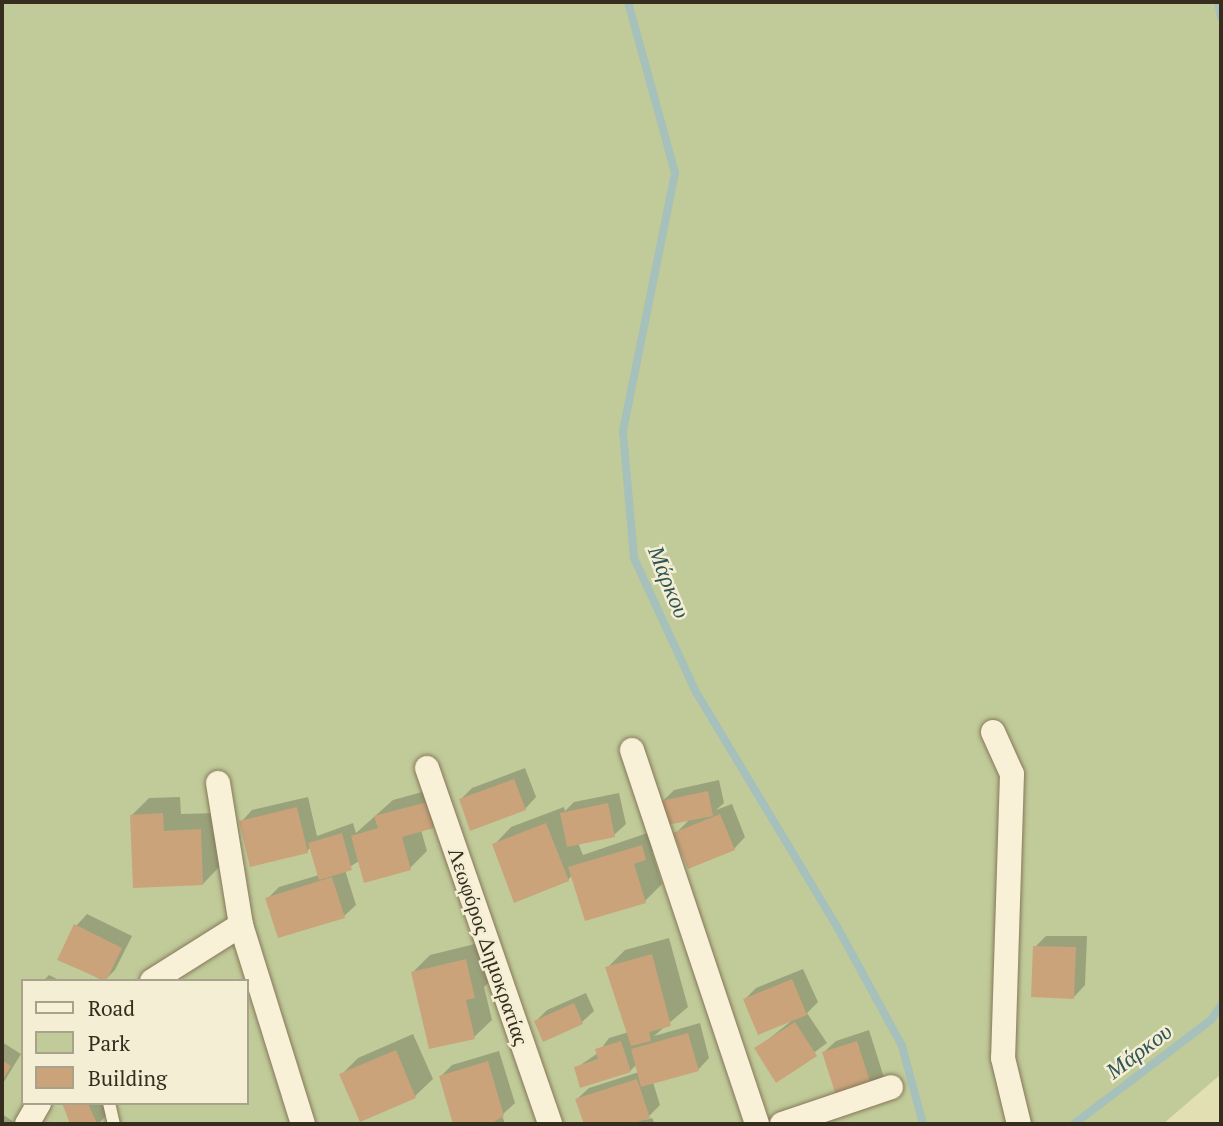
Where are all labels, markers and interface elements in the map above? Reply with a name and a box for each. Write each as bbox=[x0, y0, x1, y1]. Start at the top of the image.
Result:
water label: Μάρκου bbox=[642, 542, 696, 622]
street label: Λεωφόρος Δημοκρατίας bbox=[443, 844, 535, 1048]
legend bbox=[21, 979, 248, 1105]
text: Road bbox=[88, 994, 135, 1022]
water label: Μάρκου bbox=[1101, 1017, 1177, 1085]
text: Park bbox=[88, 1029, 130, 1057]
text: Building bbox=[88, 1064, 167, 1092]

